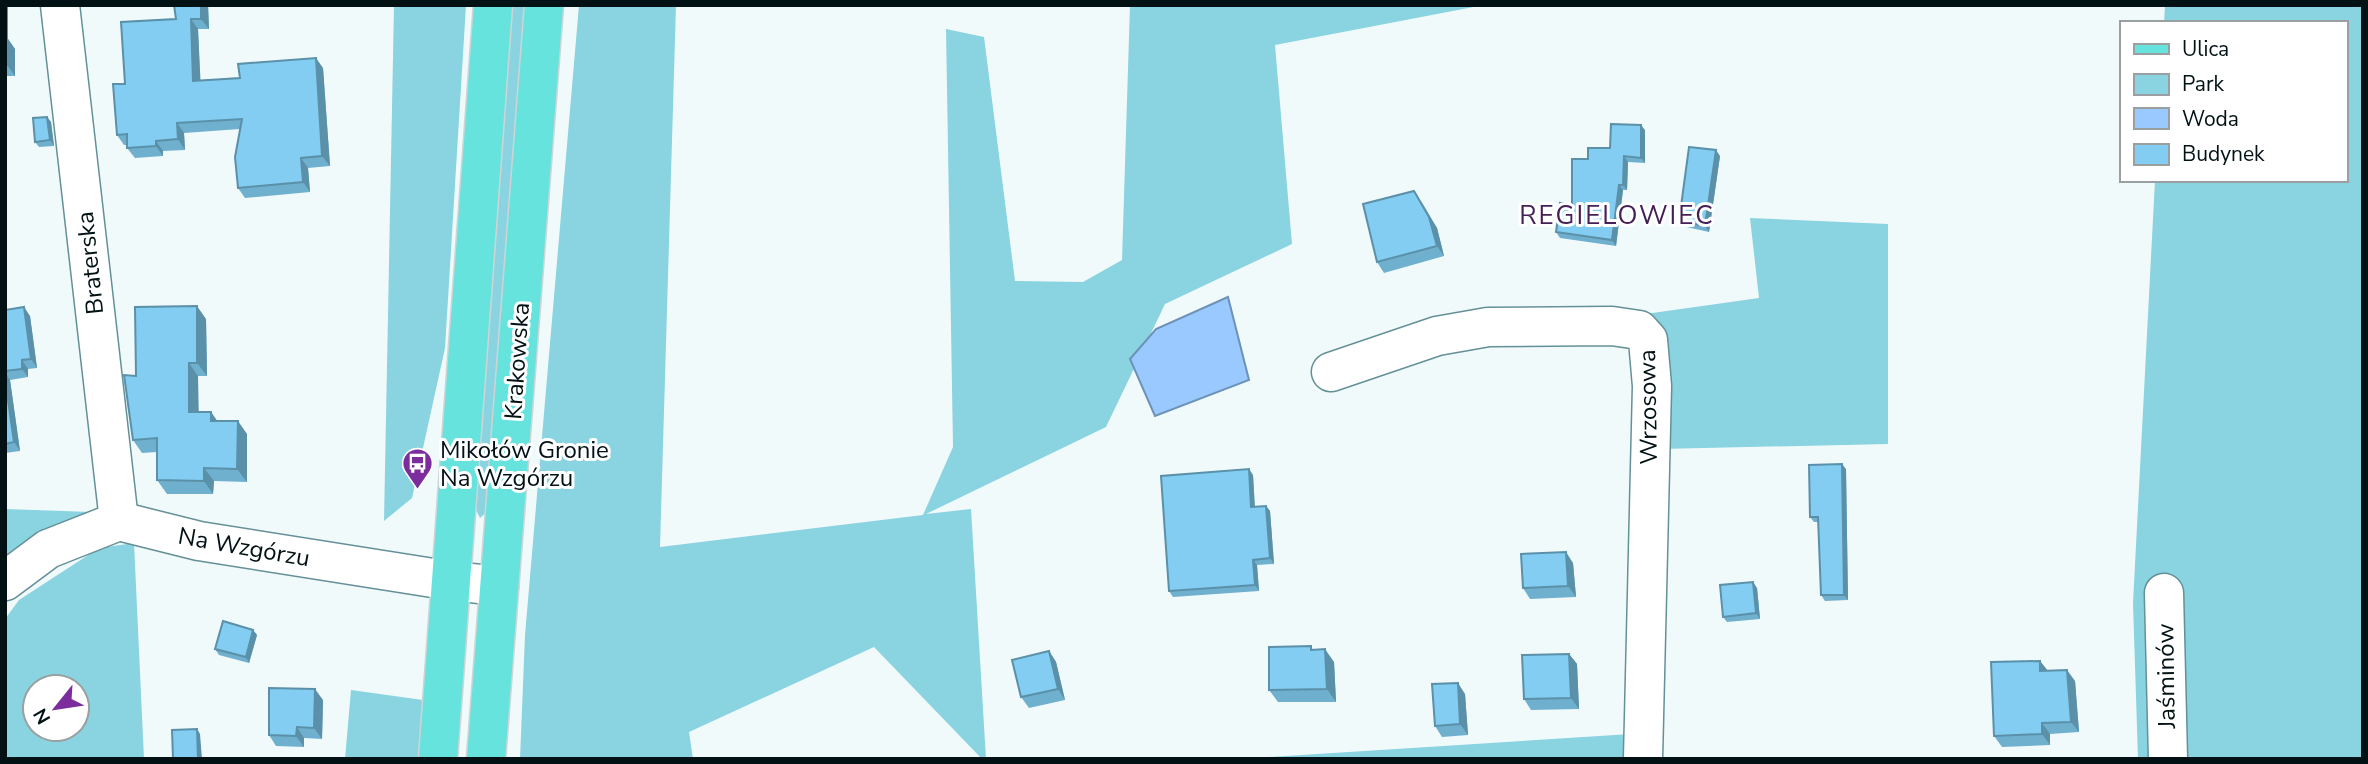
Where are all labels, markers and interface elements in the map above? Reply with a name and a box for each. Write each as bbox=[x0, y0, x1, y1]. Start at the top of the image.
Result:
legend bbox=[2120, 21, 2347, 182]
text: Ulica bbox=[2182, 35, 2229, 63]
text: Park bbox=[2182, 70, 2224, 98]
text: Woda bbox=[2182, 105, 2239, 133]
text: Budynek bbox=[2182, 140, 2265, 168]
district label: REGIELOWIEC bbox=[1519, 198, 1715, 233]
street label: Braterska bbox=[69, 210, 111, 316]
street label: Krakowska bbox=[497, 301, 537, 421]
street label: Wrzosowa bbox=[1631, 349, 1665, 465]
place label: Mikołów Gronie Na Wzgórzu bbox=[440, 434, 609, 494]
bus stop icon: Mikołów Gronie Na Wzgórzu bbox=[400, 447, 434, 491]
street label: Na Wzgórzu bbox=[176, 520, 312, 574]
street label: Jaśminów bbox=[2149, 623, 2183, 730]
north arrow bbox=[21, 673, 91, 743]
text: N bbox=[27, 703, 57, 729]

